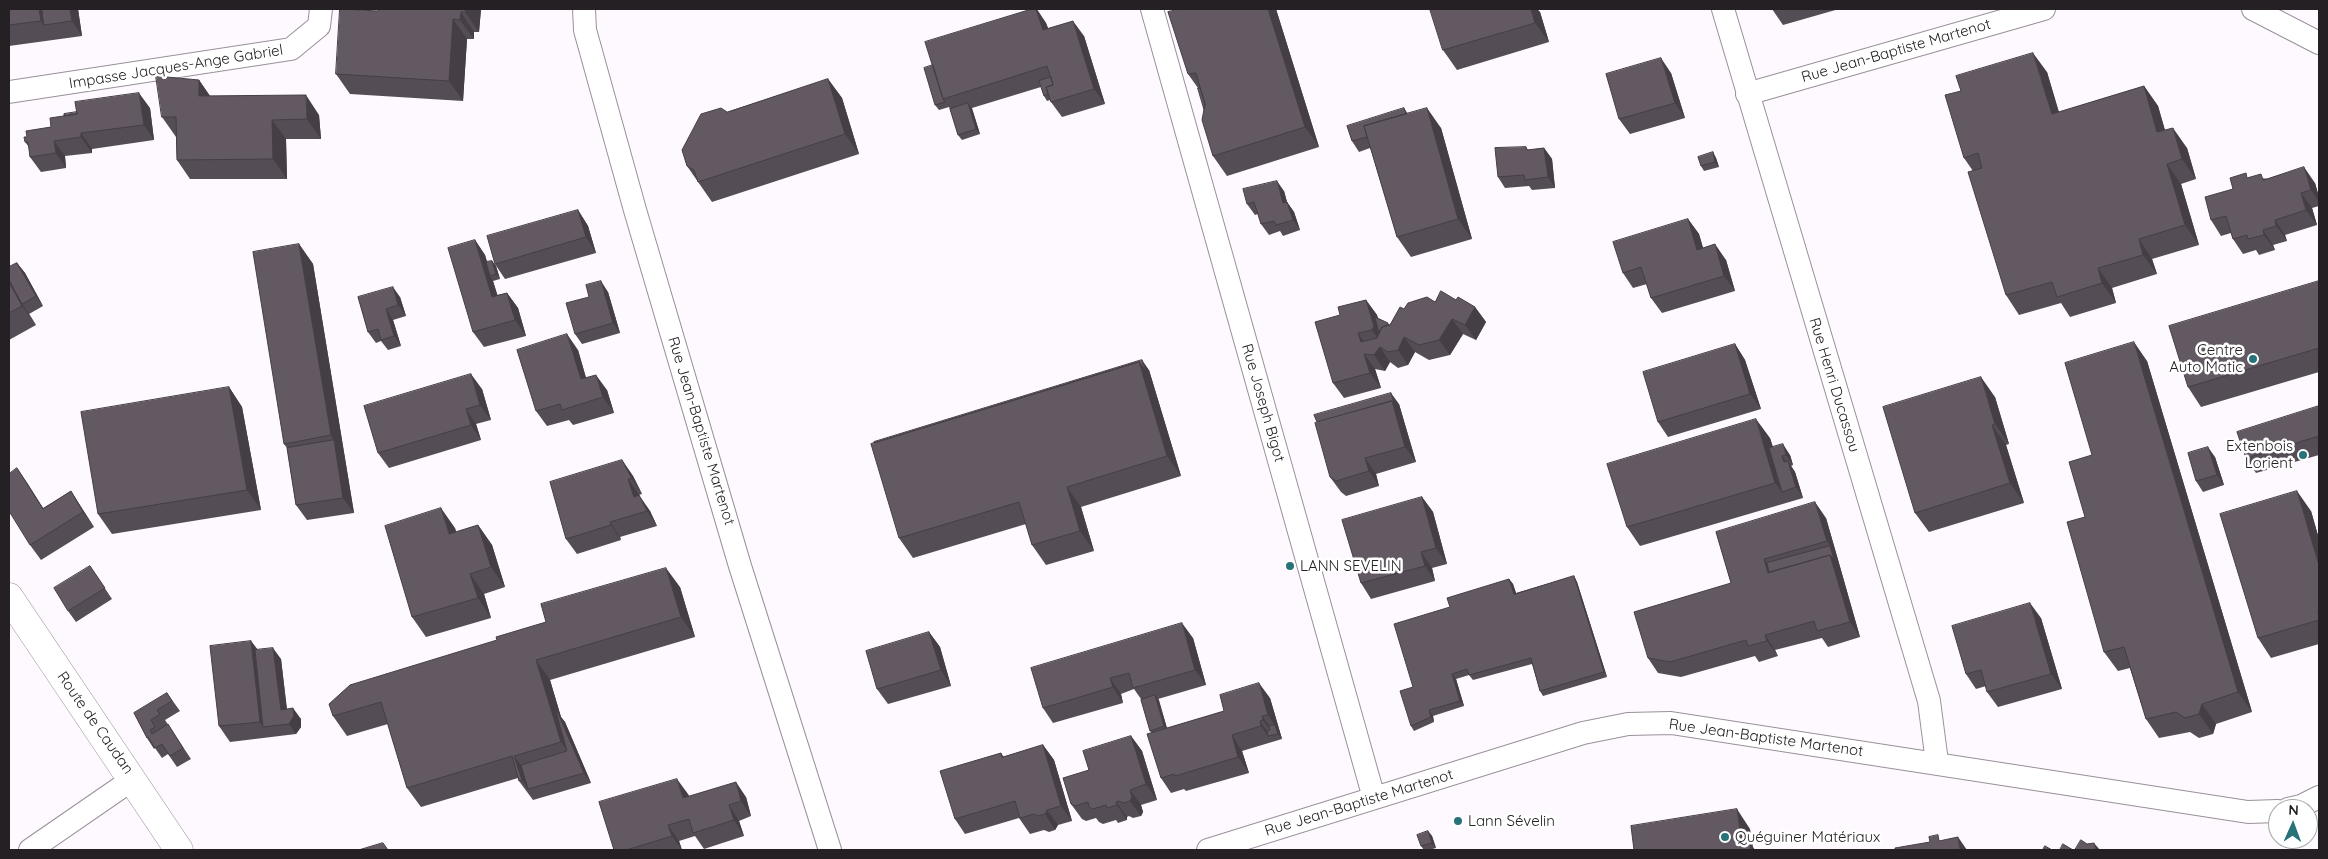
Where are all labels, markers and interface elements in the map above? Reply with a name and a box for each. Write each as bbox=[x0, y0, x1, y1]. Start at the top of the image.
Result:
street label: Rue Jean-Baptiste Martenot bbox=[1799, 15, 1993, 87]
street label: Impasse Jacques-Ange Gabriel bbox=[68, 41, 284, 93]
street label: Rue Henri Ducassou bbox=[1805, 315, 1863, 455]
street label: Rue Jean-Baptiste Martenot bbox=[664, 335, 738, 527]
place label: Centre Auto Matic bbox=[2169, 341, 2243, 376]
street label: Rue Joseph Bigot bbox=[1238, 342, 1288, 464]
marker: Centre Auto Matic bbox=[2247, 353, 2259, 365]
place label: Extenbois Lorient bbox=[2226, 437, 2293, 472]
marker: Extenbois Lorient bbox=[2297, 449, 2309, 461]
place label: LANN SEVELIN bbox=[1300, 557, 1402, 575]
marker: LANN SEVELIN bbox=[1284, 560, 1296, 572]
street label: Route de Caudan bbox=[53, 668, 137, 778]
street label: Rue Jean-Baptiste Martenot bbox=[1668, 715, 1864, 761]
street label: Rue Jean-Baptiste Martenot bbox=[1263, 766, 1455, 840]
north arrow bbox=[2268, 799, 2318, 849]
text: N bbox=[2288, 801, 2299, 819]
place label: Lann Sévelin bbox=[1468, 812, 1555, 830]
marker: Lann Sévelin bbox=[1452, 815, 1464, 827]
place label: Quéguiner Matériaux bbox=[1735, 828, 1880, 846]
marker: Quéguiner Matériaux bbox=[1719, 831, 1731, 843]

